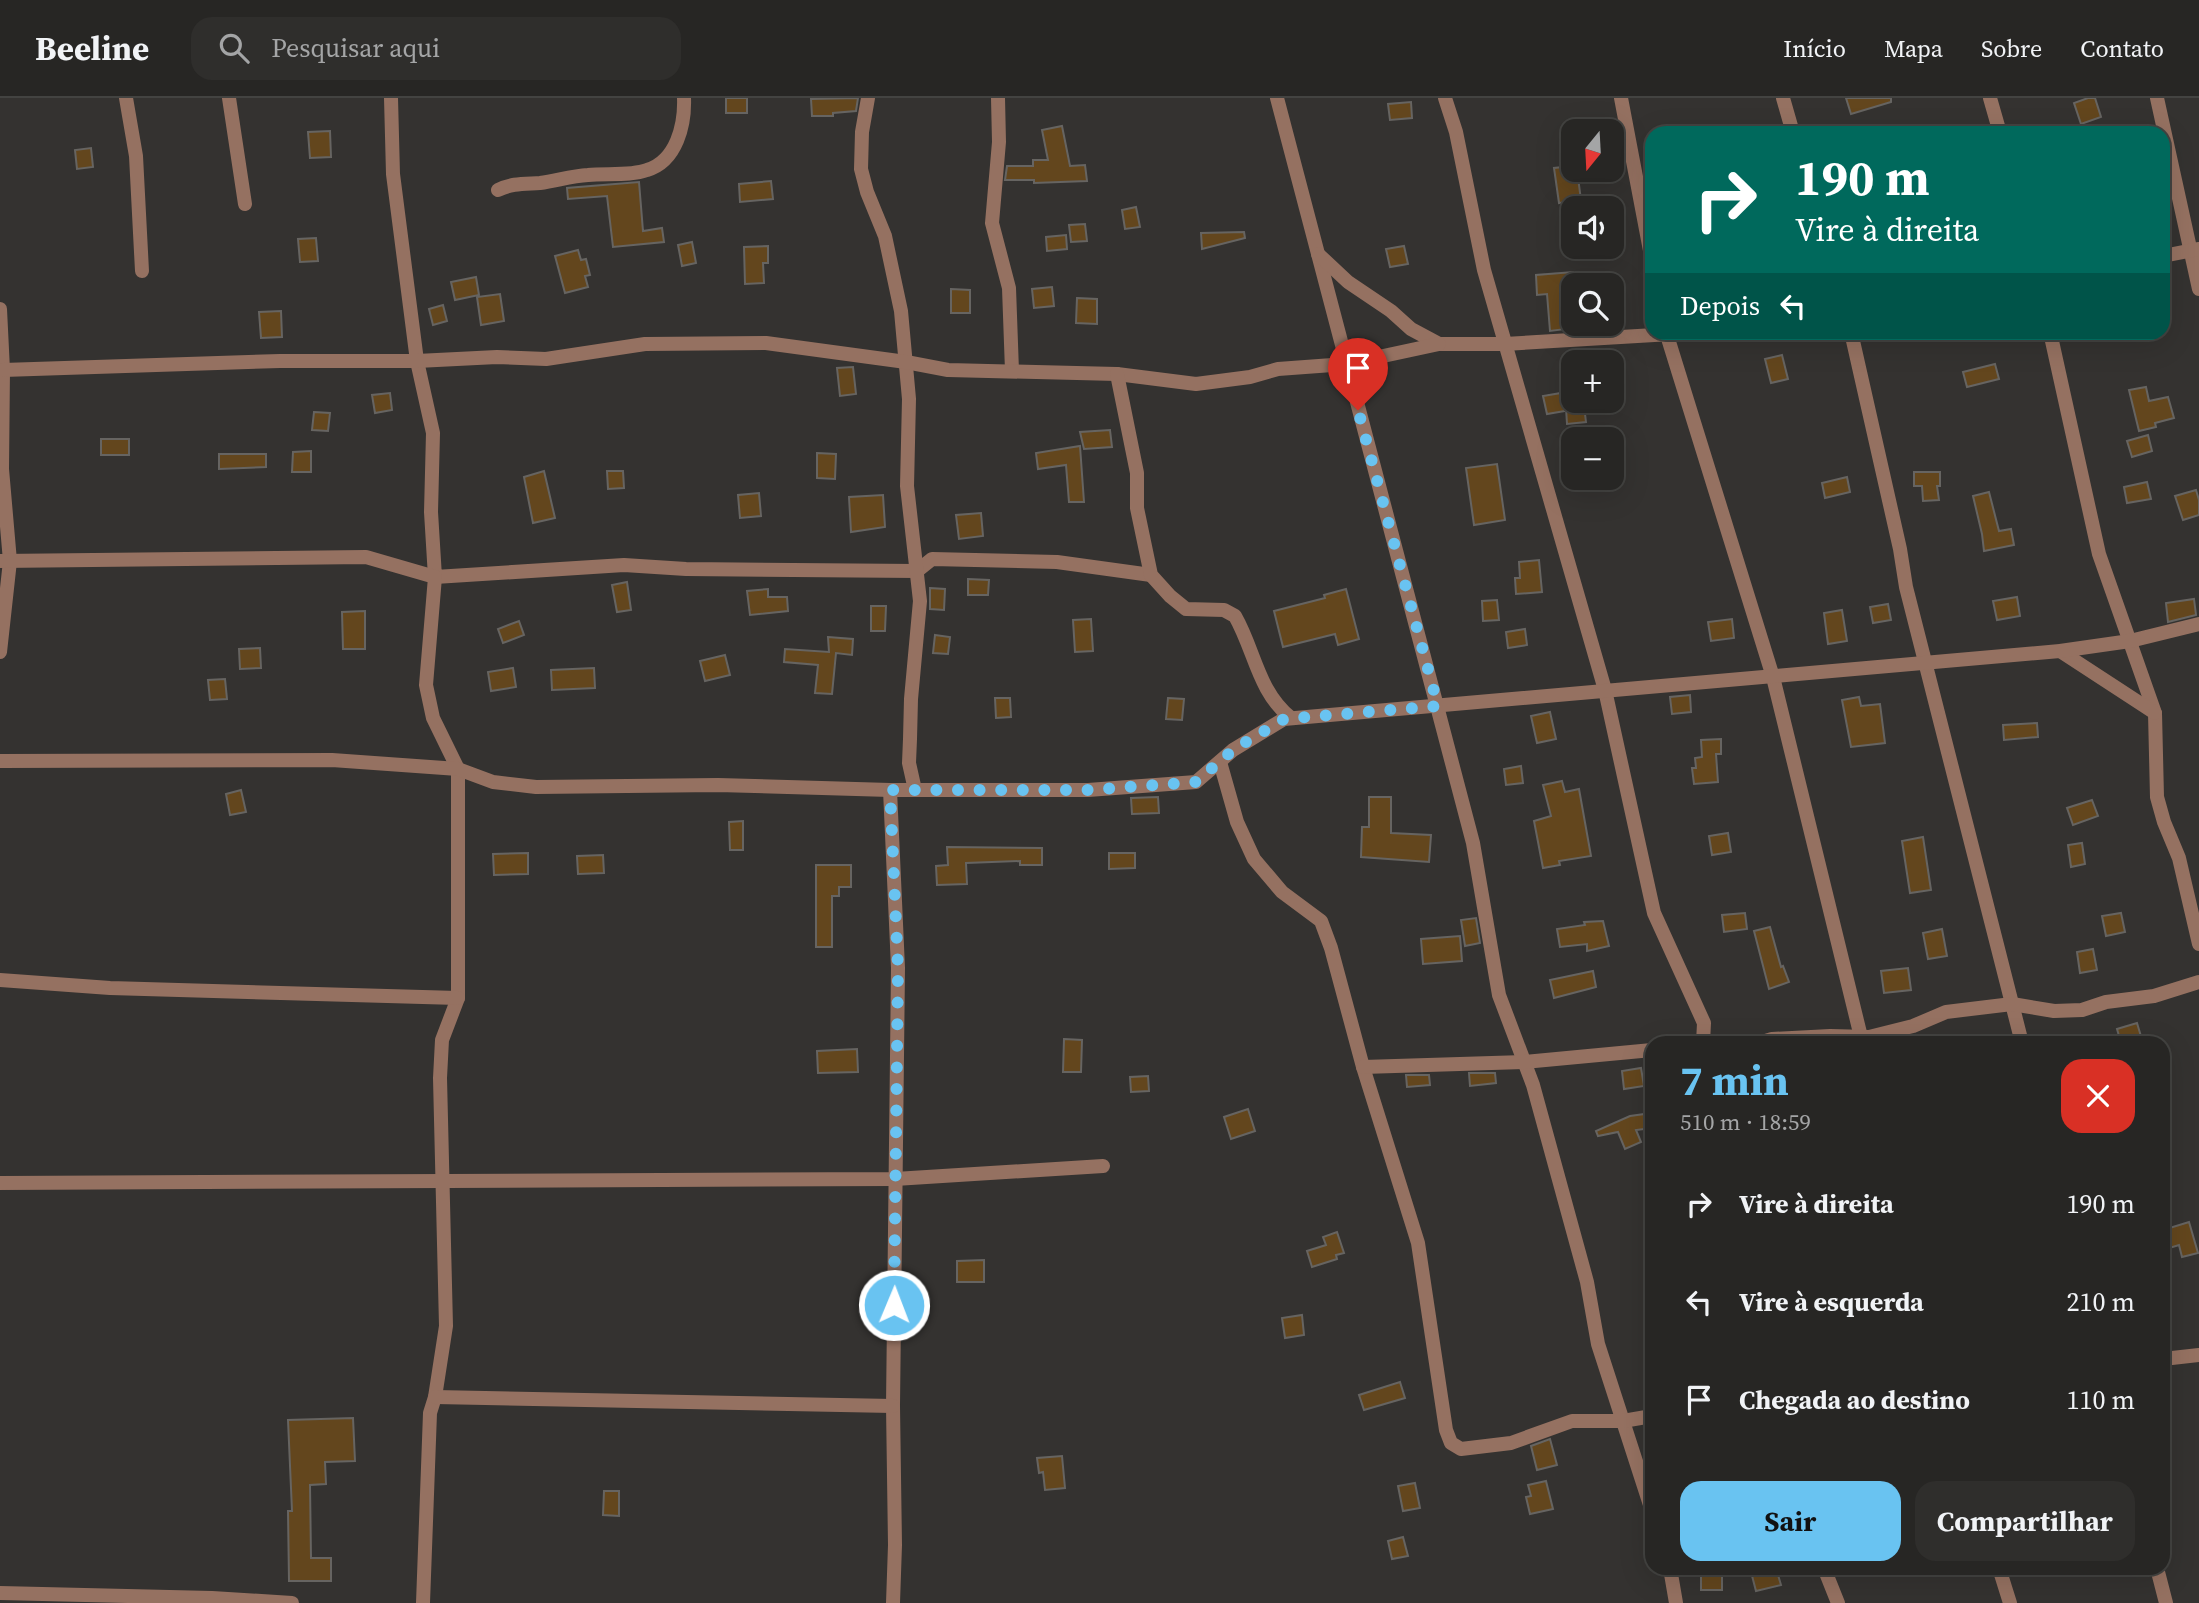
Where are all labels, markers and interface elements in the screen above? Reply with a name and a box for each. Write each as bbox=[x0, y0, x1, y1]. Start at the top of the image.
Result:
search box bbox=[191, 17, 681, 80]
text: Beeline bbox=[35, 26, 149, 71]
icon: search bbox=[215, 29, 253, 67]
text: Pesquisar aqui bbox=[271, 30, 440, 66]
text: Início bbox=[1783, 32, 1846, 65]
text: Mapa bbox=[1884, 32, 1943, 65]
text: Sobre bbox=[1981, 32, 2042, 65]
text: Contato bbox=[2080, 32, 2164, 65]
north arrow bbox=[1561, 119, 1624, 182]
map controls bbox=[1561, 119, 1624, 490]
text: 190 m bbox=[1795, 144, 1930, 211]
icon: right bbox=[1680, 154, 1771, 245]
button: sound bbox=[1561, 196, 1624, 259]
text: Vire à direita bbox=[1795, 208, 1979, 252]
button: search bbox=[1561, 273, 1624, 336]
icon: left bbox=[1774, 287, 1812, 325]
text: Depois bbox=[1680, 288, 1760, 324]
pin bbox=[1328, 338, 1388, 410]
icon: arrive bbox=[1339, 349, 1377, 387]
button: + bbox=[1561, 350, 1624, 413]
button: − bbox=[1561, 427, 1624, 490]
text: 7 min bbox=[1680, 1051, 1789, 1109]
button: close bbox=[2061, 1059, 2135, 1133]
text: 510 m · 18:59 bbox=[1680, 1106, 1811, 1138]
icon: right bbox=[1680, 1185, 1718, 1223]
text: Vire à direita bbox=[1739, 1186, 1894, 1222]
text: 190 m bbox=[2067, 1186, 2135, 1222]
position arrow bbox=[857, 1268, 931, 1342]
icon: left bbox=[1680, 1283, 1718, 1321]
text: Vire à esquerda bbox=[1739, 1284, 1924, 1320]
text: 210 m bbox=[2067, 1284, 2135, 1320]
icon: arrive bbox=[1680, 1381, 1718, 1419]
text: Chegada ao destino bbox=[1739, 1382, 1970, 1418]
text: 110 m bbox=[2067, 1382, 2135, 1418]
button: Sair bbox=[1680, 1481, 1901, 1561]
button: Compartilhar bbox=[1915, 1481, 2135, 1561]

